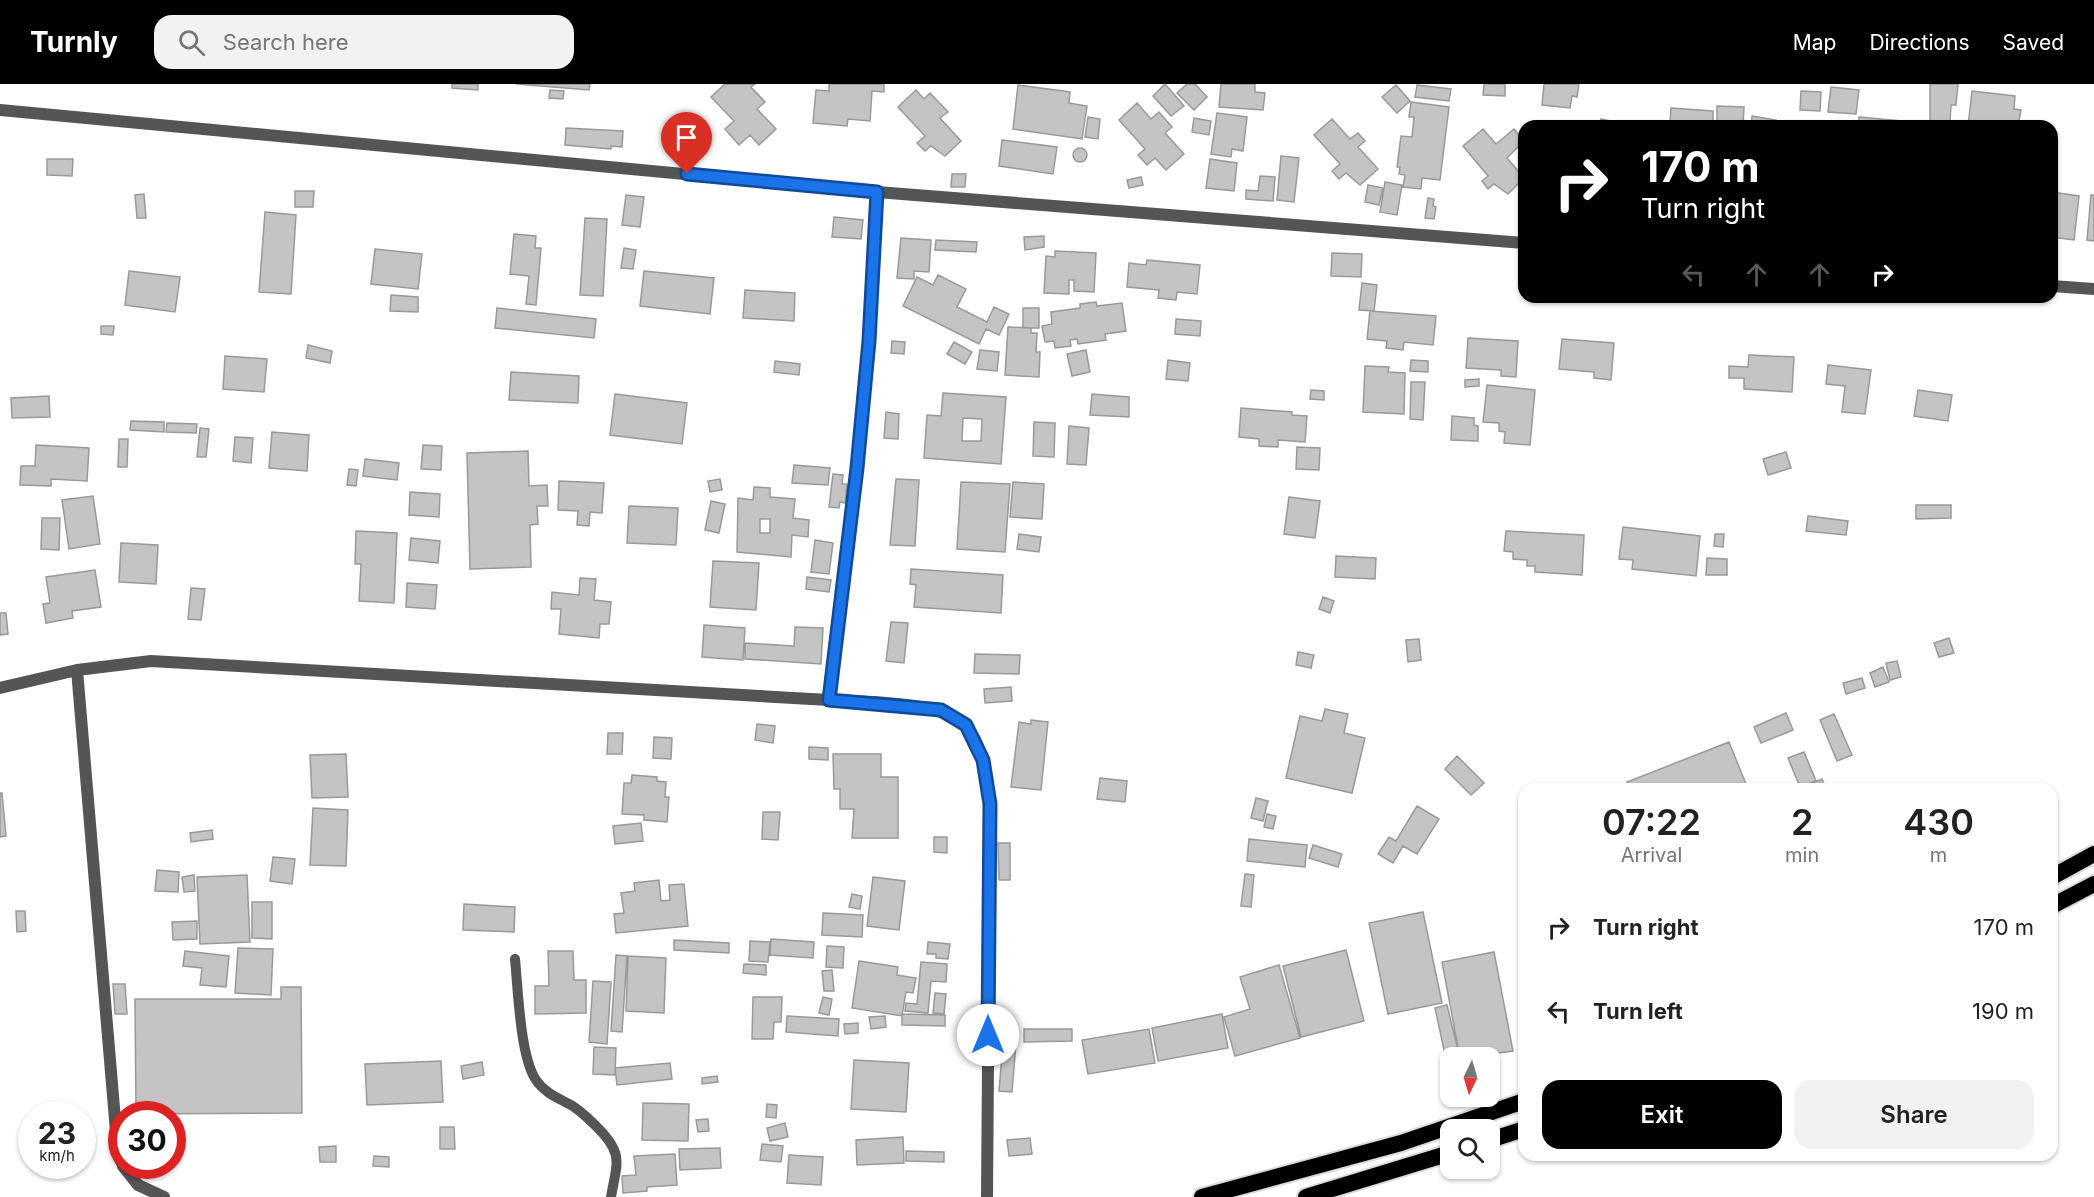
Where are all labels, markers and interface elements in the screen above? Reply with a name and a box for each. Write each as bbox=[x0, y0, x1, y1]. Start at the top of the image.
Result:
search box bbox=[154, 15, 574, 69]
text: Turnly bbox=[30, 25, 118, 59]
icon: search bbox=[175, 26, 208, 59]
text: Search here bbox=[223, 29, 349, 55]
text: Map bbox=[1793, 30, 1836, 55]
text: Directions bbox=[1869, 30, 1970, 55]
text: Saved bbox=[2003, 30, 2064, 55]
pin bbox=[661, 112, 712, 174]
icon: arrive bbox=[670, 121, 703, 154]
text: 170 m bbox=[1641, 141, 1759, 192]
icon: right bbox=[1542, 144, 1620, 222]
text: Turn right bbox=[1641, 192, 1765, 225]
icon: left bbox=[1677, 258, 1710, 291]
icon: ahead bbox=[1740, 258, 1773, 291]
icon: ahead bbox=[1803, 258, 1836, 291]
icon: right bbox=[1866, 258, 1899, 291]
text: 07:22 bbox=[1602, 800, 1701, 844]
text: 2 bbox=[1791, 800, 1813, 844]
text: 430 bbox=[1903, 800, 1974, 844]
text: Arrival bbox=[1621, 843, 1682, 867]
text: min bbox=[1785, 843, 1819, 867]
text: m bbox=[1930, 843, 1947, 867]
icon: right bbox=[1542, 911, 1575, 944]
text: Turn right bbox=[1593, 914, 1699, 940]
text: 170 m bbox=[1974, 914, 2034, 940]
icon: left bbox=[1542, 995, 1575, 1028]
text: Turn left bbox=[1593, 998, 1683, 1024]
text: 190 m bbox=[1972, 998, 2034, 1024]
position arrow bbox=[956, 1003, 1020, 1067]
north arrow bbox=[1440, 1047, 1500, 1107]
map controls bbox=[1440, 1047, 1500, 1179]
button: Exit bbox=[1542, 1080, 1782, 1149]
button: Share bbox=[1794, 1080, 2034, 1149]
speed limit sign: 30 bbox=[108, 1101, 186, 1179]
text: 23 bbox=[38, 1115, 76, 1151]
button: search bbox=[1440, 1119, 1500, 1179]
text: km/h bbox=[39, 1146, 75, 1165]

